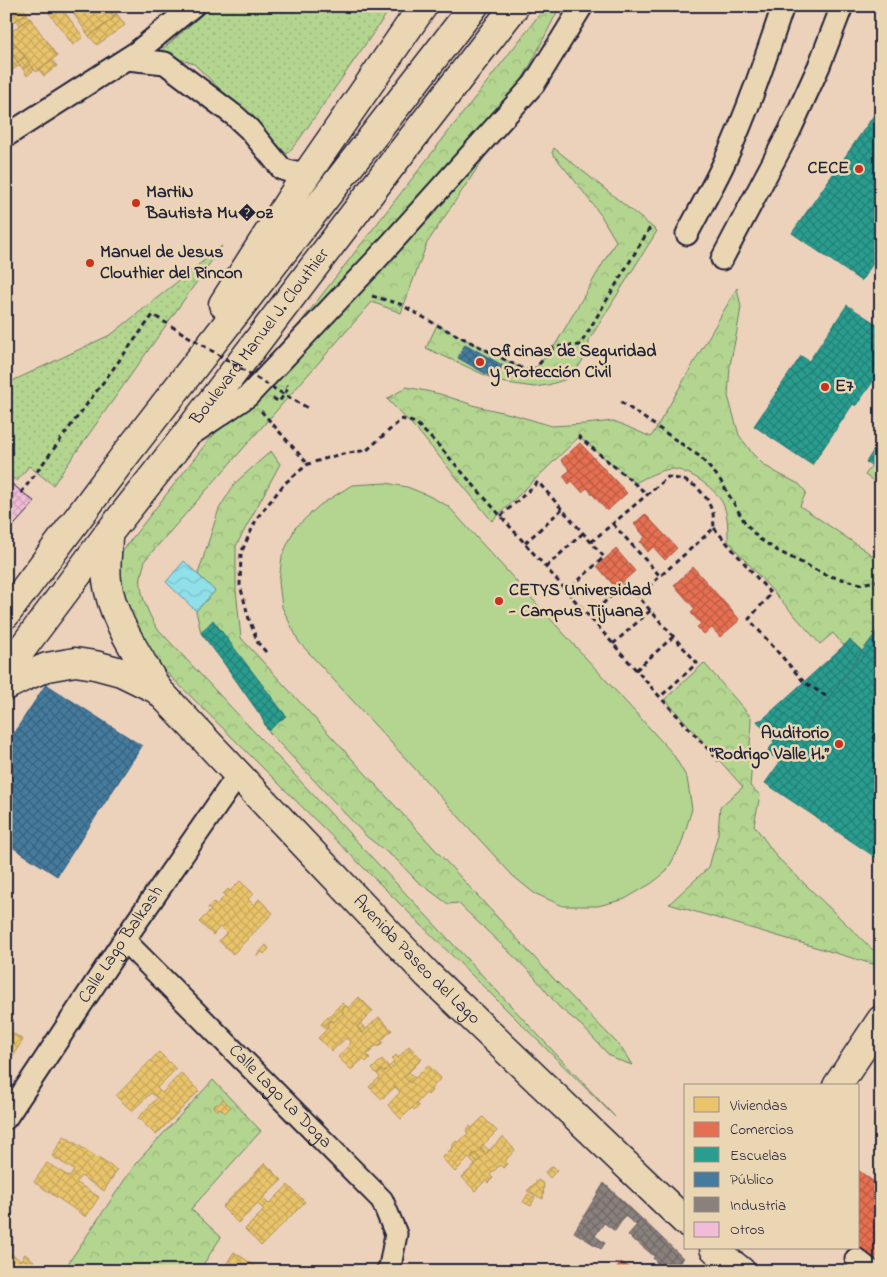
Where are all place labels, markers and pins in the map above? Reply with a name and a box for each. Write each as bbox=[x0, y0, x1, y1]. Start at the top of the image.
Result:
place label: CECE bbox=[807, 156, 849, 182]
marker: CECE bbox=[853, 163, 865, 175]
place label: MartiN Bautista Mu�oz bbox=[145, 180, 273, 227]
marker: MartiN Bautista Mu�oz bbox=[130, 197, 142, 209]
place label: Manuel de Jesus Clouthier del Rincon bbox=[100, 240, 243, 287]
marker: Manuel de Jesus Clouthier del Rincon bbox=[84, 257, 96, 269]
place label: Oficinas de Seguridad y Protección Civil bbox=[490, 339, 657, 387]
marker: Oficinas de Seguridad y Protección Civil bbox=[474, 356, 486, 368]
place label: E7 bbox=[835, 374, 854, 400]
marker: E7 bbox=[819, 381, 831, 393]
place label: CETYS Universidad - Campus Tijuana bbox=[508, 578, 652, 625]
marker: CETYS Universidad - Campus Tijuana bbox=[493, 595, 505, 607]
place label: Auditorio “Rodrigo Valle H.” bbox=[708, 721, 830, 769]
marker: Auditorio “Rodrigo Valle H.” bbox=[833, 738, 845, 750]

